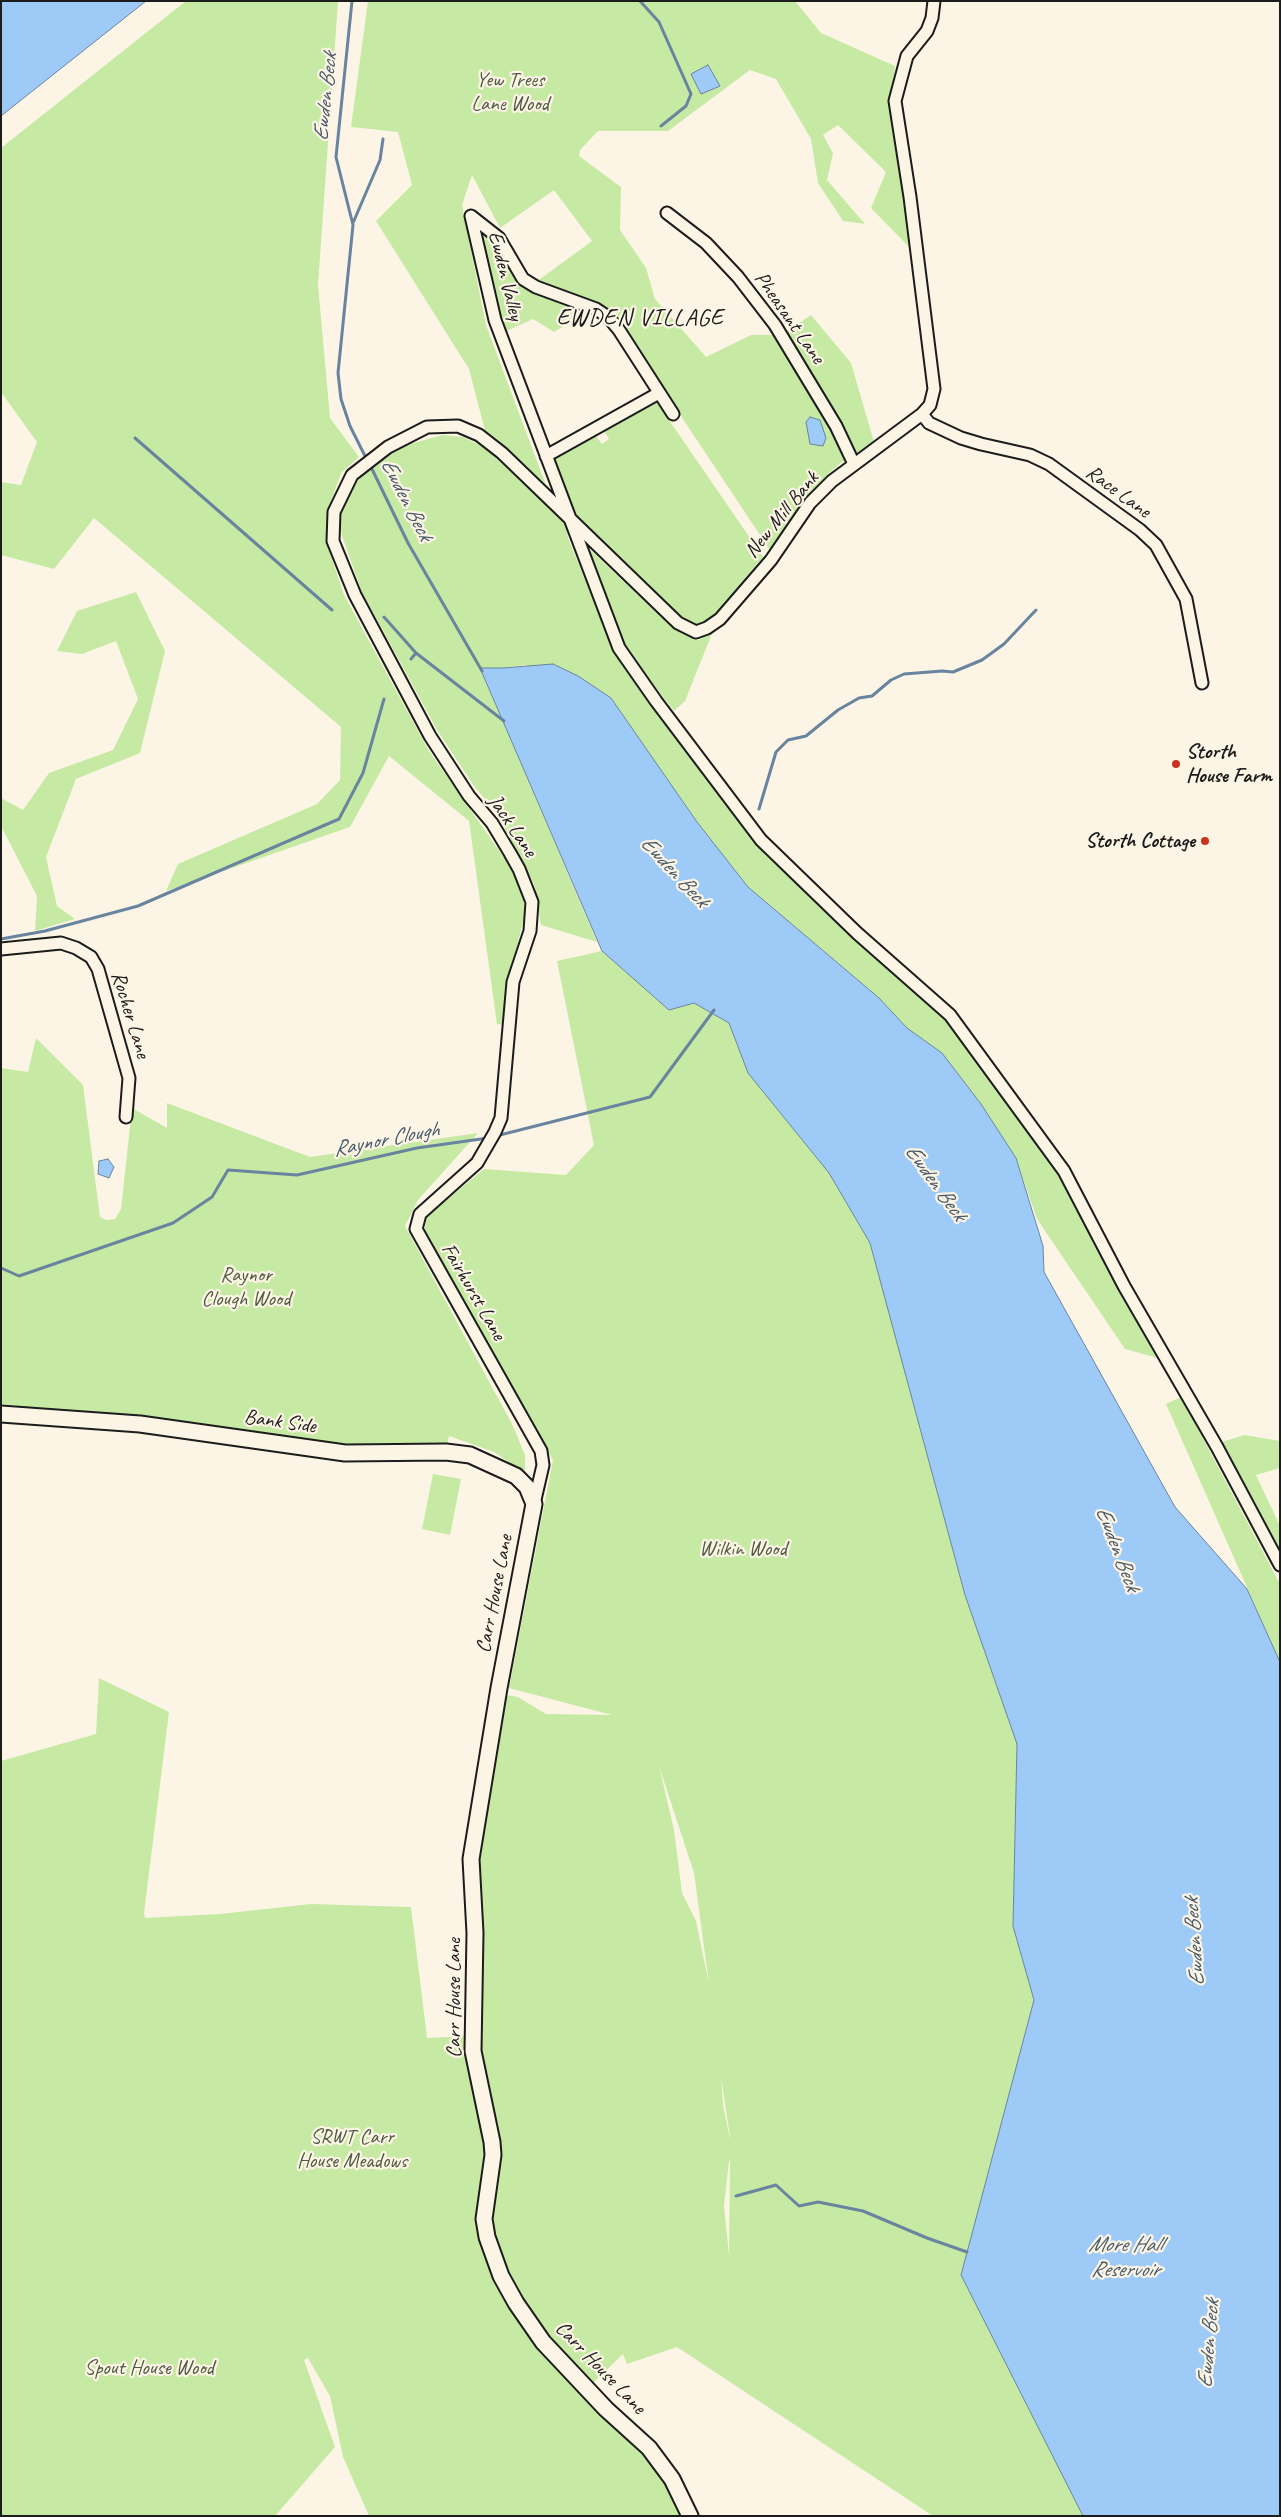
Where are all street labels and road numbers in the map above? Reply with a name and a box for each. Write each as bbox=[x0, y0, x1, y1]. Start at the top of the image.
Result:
street label: Ewden Valley bbox=[482, 229, 528, 323]
street label: Pheasant Lane bbox=[748, 267, 830, 369]
street label: Race Lane bbox=[1081, 460, 1155, 524]
street label: New Mill Bank bbox=[739, 467, 825, 563]
street label: Jack Lane bbox=[482, 790, 542, 862]
street label: Rocher Lane bbox=[105, 969, 155, 1061]
street label: Fairhurst Lane bbox=[435, 1239, 511, 1345]
street label: Bank Side bbox=[243, 1405, 317, 1439]
street label: Carr House Lane bbox=[471, 1533, 519, 1655]
street label: Carr House Lane bbox=[441, 1938, 467, 2058]
street label: Carr House Lane bbox=[549, 2316, 651, 2420]

